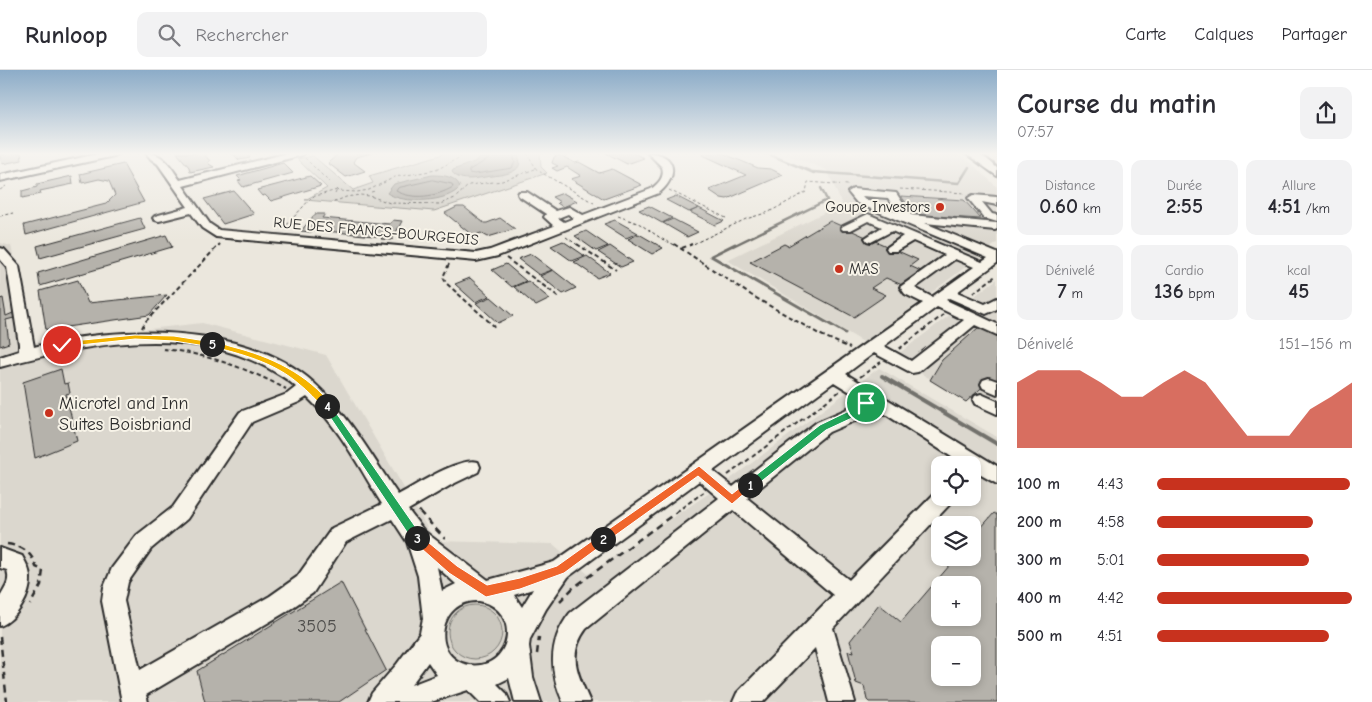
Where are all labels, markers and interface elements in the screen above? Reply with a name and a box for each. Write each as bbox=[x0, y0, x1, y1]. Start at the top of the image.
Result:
search box bbox=[137, 12, 487, 57]
text: Runloop bbox=[25, 21, 107, 49]
icon: search bbox=[155, 21, 183, 49]
text: Rechercher bbox=[195, 24, 288, 46]
text: Carte bbox=[1125, 24, 1166, 45]
text: Calques bbox=[1194, 24, 1254, 45]
text: Partager bbox=[1282, 24, 1347, 45]
button: share bbox=[1300, 87, 1352, 139]
text: Course du matin bbox=[1017, 88, 1217, 120]
text: 07:57 bbox=[1017, 123, 1053, 141]
text: Distance bbox=[1045, 177, 1095, 194]
text: Durée bbox=[1167, 177, 1202, 194]
text: Allure bbox=[1282, 177, 1316, 194]
text: 0.60 bbox=[1039, 194, 1078, 218]
text: 2:55 bbox=[1166, 194, 1203, 218]
text: 4:51 bbox=[1267, 194, 1301, 218]
place label: Goupe Investors bbox=[825, 198, 930, 216]
text: km bbox=[1078, 200, 1101, 217]
text: /km bbox=[1301, 200, 1330, 217]
marker: Goupe Investors bbox=[934, 201, 946, 213]
street label: RUE DES FRANCS-BOURGEOIS bbox=[273, 213, 479, 249]
place label: MAS bbox=[849, 260, 879, 278]
text: Dénivelé bbox=[1045, 262, 1095, 279]
text: Cardio bbox=[1165, 262, 1204, 279]
text: kcal bbox=[1287, 262, 1311, 279]
marker: MAS bbox=[833, 263, 845, 275]
text: 7 bbox=[1057, 279, 1067, 303]
text: 136 bbox=[1154, 279, 1184, 303]
text: 45 bbox=[1288, 279, 1309, 303]
text: m bbox=[1067, 285, 1083, 302]
text: bpm bbox=[1184, 285, 1215, 302]
pin bbox=[41, 324, 83, 366]
icon: check bbox=[48, 331, 76, 359]
pin: 5 bbox=[200, 332, 224, 356]
text: Dénivelé bbox=[1017, 335, 1073, 353]
text: 151–156 m bbox=[1279, 335, 1352, 353]
text: 5 bbox=[209, 336, 216, 353]
pin bbox=[845, 382, 887, 424]
icon: arrive bbox=[852, 389, 880, 417]
place label: Microtel and Inn Suites Boisbriand bbox=[59, 393, 191, 435]
pin: 4 bbox=[314, 394, 340, 418]
text: 4 bbox=[324, 398, 331, 415]
marker: Microtel and Inn Suites Boisbriand bbox=[43, 407, 55, 419]
map controls bbox=[931, 456, 981, 686]
button: locate bbox=[931, 456, 981, 506]
pin: 1 bbox=[738, 472, 762, 498]
text: 100 m bbox=[1017, 475, 1060, 493]
text: 4:43 bbox=[1097, 475, 1123, 493]
text: 1 bbox=[748, 477, 753, 494]
text: 200 m bbox=[1017, 513, 1062, 531]
text: 4:58 bbox=[1097, 513, 1125, 531]
button: layers bbox=[931, 516, 981, 566]
pin: 3 bbox=[404, 526, 430, 550]
pin: 2 bbox=[590, 526, 616, 552]
text: 3 bbox=[414, 530, 421, 547]
text: 2 bbox=[600, 531, 607, 548]
text: 300 m bbox=[1017, 551, 1062, 569]
text: 5:01 bbox=[1097, 551, 1125, 569]
button: + bbox=[931, 576, 981, 626]
text: 400 m bbox=[1017, 589, 1061, 607]
text: 4:42 bbox=[1097, 589, 1124, 607]
house number: 3505 bbox=[297, 616, 337, 637]
text: 500 m bbox=[1017, 627, 1062, 645]
text: 4:51 bbox=[1097, 627, 1123, 645]
button: − bbox=[931, 636, 981, 686]

